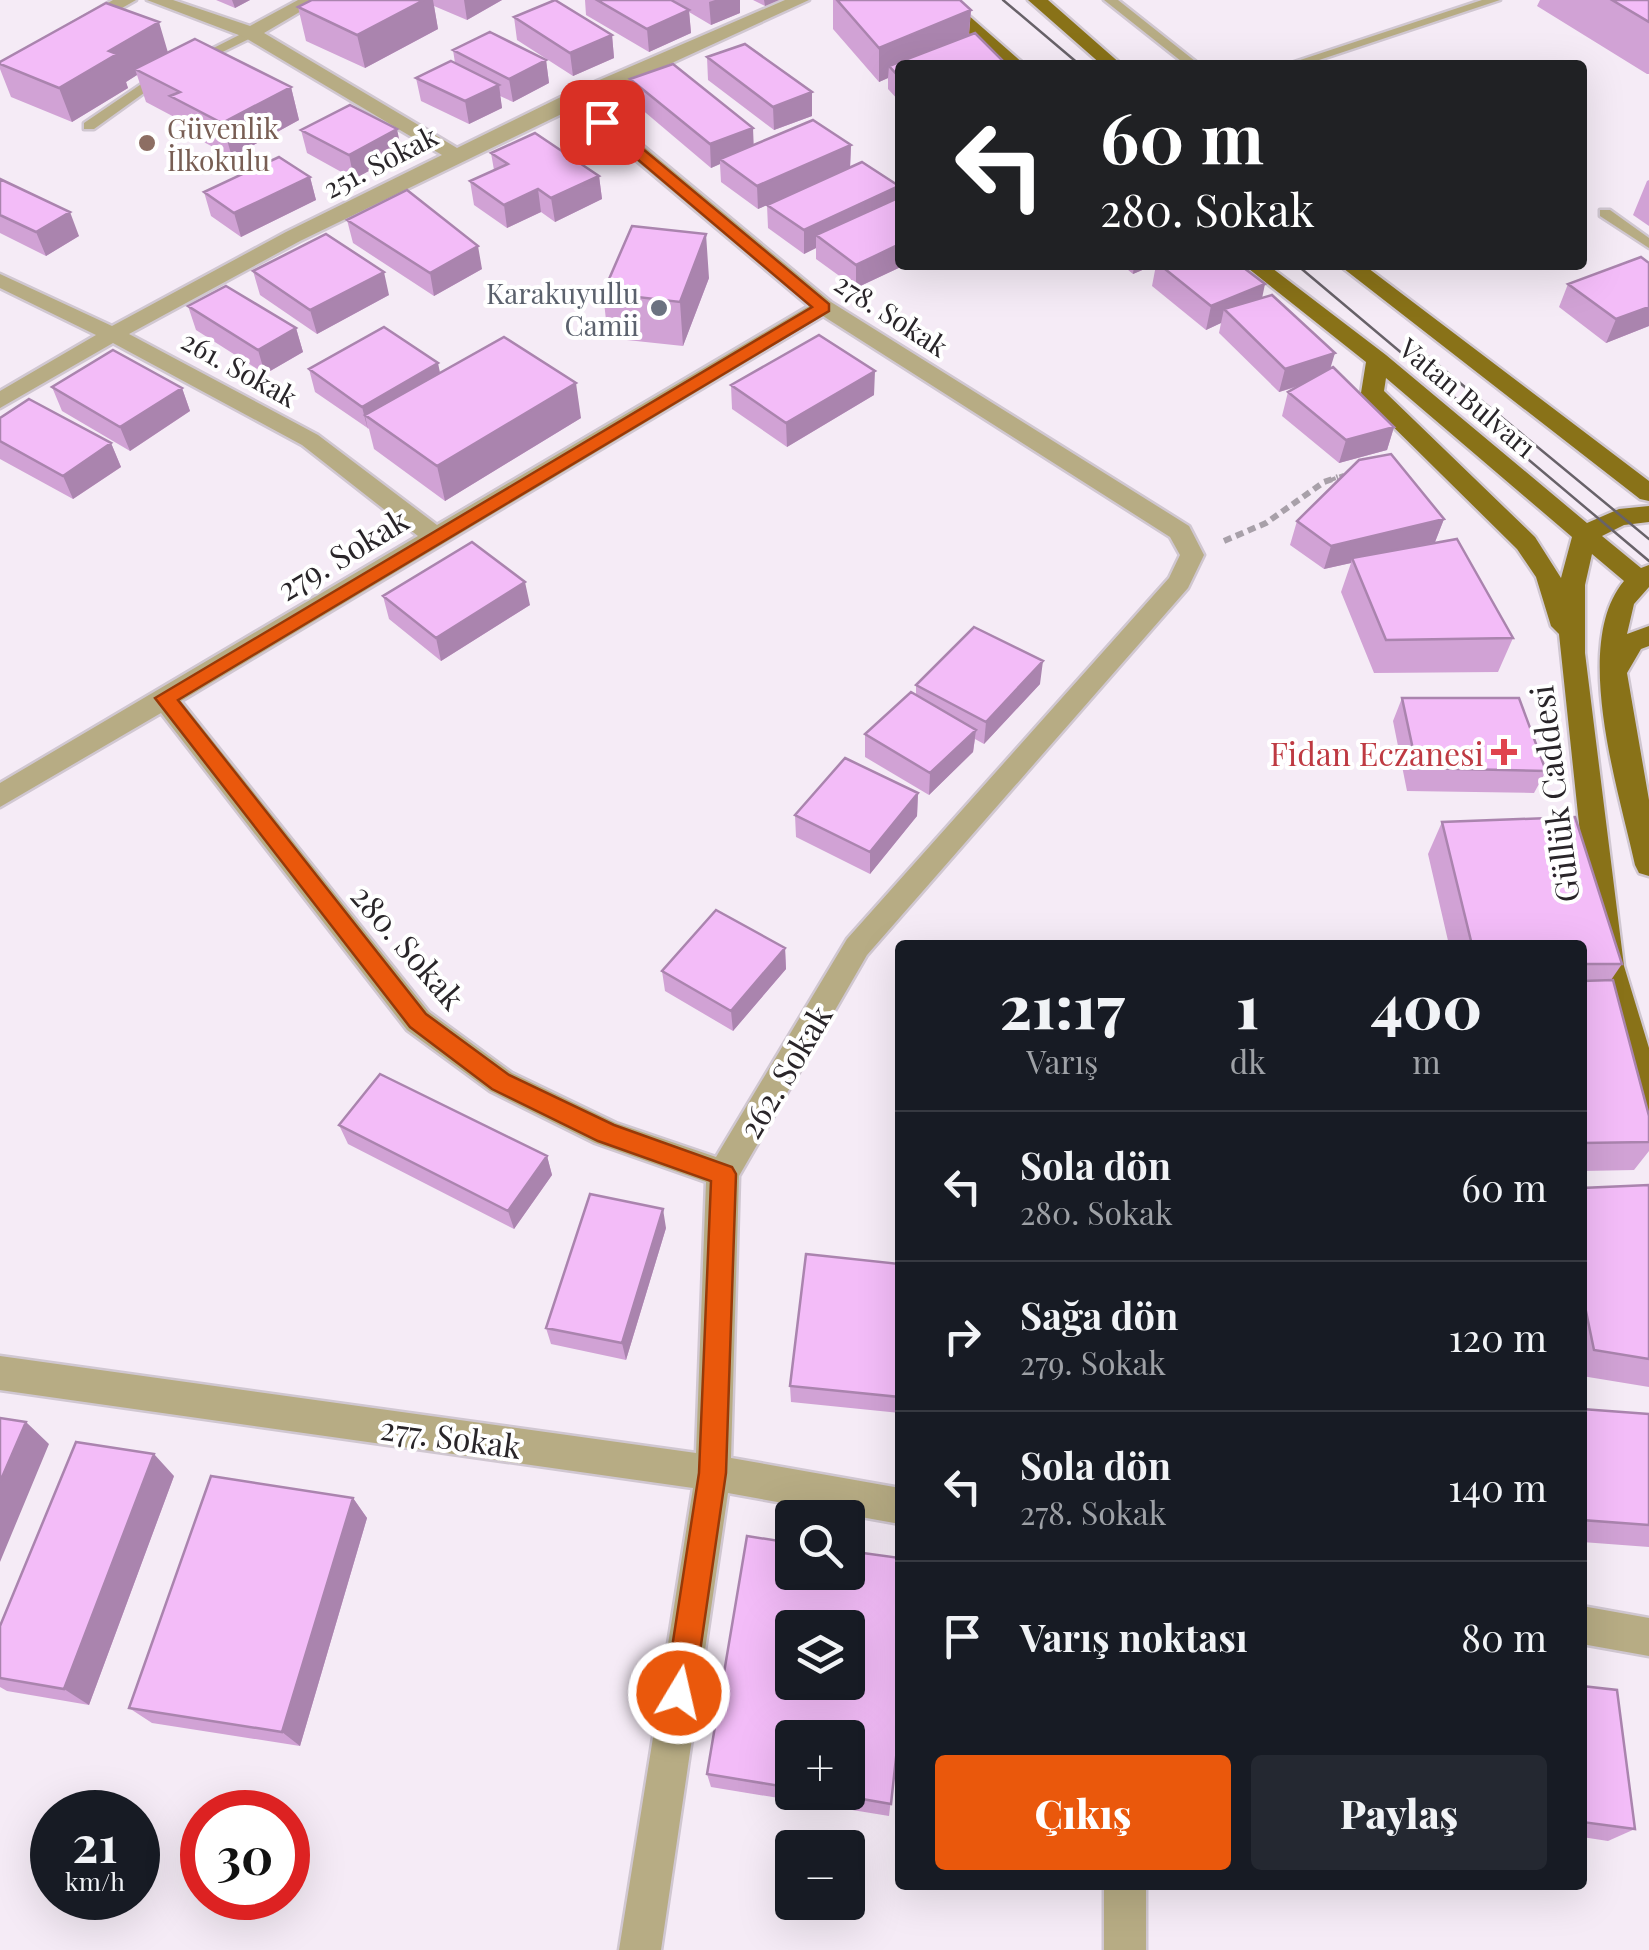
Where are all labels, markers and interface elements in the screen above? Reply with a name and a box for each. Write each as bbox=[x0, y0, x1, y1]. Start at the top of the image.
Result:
pin bbox=[560, 80, 645, 165]
text: 60 m bbox=[1100, 88, 1264, 182]
icon: arrive bbox=[575, 95, 630, 150]
icon: left bbox=[935, 100, 1065, 230]
place label: Güvenlik İlkokulu bbox=[167, 109, 279, 178]
street label: 251. Sokak bbox=[316, 116, 444, 206]
marker: Güvenlik İlkokulu bbox=[136, 132, 158, 154]
text: 280. Sokak bbox=[1100, 178, 1314, 238]
street label: 278. Sokak bbox=[828, 264, 956, 365]
place label: Karakuyullu Camii bbox=[486, 274, 639, 343]
marker: Karakuyullu Camii bbox=[648, 297, 670, 319]
street label: 261. Sokak bbox=[176, 321, 305, 415]
street label: Vatan Bulvarı bbox=[1391, 328, 1544, 465]
street label: 279. Sokak bbox=[268, 497, 416, 609]
street label: Güllük Caddesi bbox=[1518, 683, 1588, 905]
place label: Fidan Eczanesi bbox=[1270, 731, 1484, 774]
marker: Fidan Eczanesi bbox=[1493, 741, 1515, 763]
street label: 280. Sokak bbox=[343, 874, 476, 1018]
text: 21:17 bbox=[1000, 964, 1125, 1044]
text: 1 bbox=[1236, 964, 1259, 1044]
text: 400 bbox=[1371, 964, 1482, 1044]
street label: 262. Sokak bbox=[727, 996, 841, 1146]
text: Varış bbox=[1026, 1039, 1098, 1082]
text: dk bbox=[1230, 1039, 1266, 1082]
text: m bbox=[1412, 1039, 1441, 1082]
text: Sola dön bbox=[1020, 1139, 1171, 1190]
icon: left bbox=[935, 1159, 990, 1214]
text: 60 m bbox=[1461, 1161, 1547, 1212]
text: 280. Sokak bbox=[1020, 1190, 1173, 1233]
text: Sağa dön bbox=[1020, 1289, 1178, 1340]
icon: right bbox=[935, 1309, 990, 1364]
text: 120 m bbox=[1449, 1311, 1547, 1362]
text: 279. Sokak bbox=[1020, 1340, 1166, 1383]
street label: 277. Sokak bbox=[378, 1405, 524, 1467]
text: Sola dön bbox=[1020, 1439, 1171, 1490]
icon: left bbox=[935, 1459, 990, 1514]
text: 140 m bbox=[1448, 1461, 1547, 1512]
text: 278. Sokak bbox=[1020, 1490, 1166, 1533]
map controls bbox=[775, 1500, 865, 1920]
button: search bbox=[775, 1500, 865, 1590]
icon: arrive bbox=[935, 1609, 990, 1664]
button: layers bbox=[775, 1610, 865, 1700]
text: Varış noktası bbox=[1020, 1611, 1248, 1662]
text: 80 m bbox=[1461, 1611, 1547, 1662]
position arrow bbox=[627, 1641, 731, 1745]
button: + bbox=[775, 1720, 865, 1810]
button: Çıkış bbox=[935, 1755, 1231, 1870]
button: Paylaş bbox=[1251, 1755, 1547, 1870]
speed limit sign: 30 bbox=[180, 1790, 310, 1920]
text: 21 bbox=[72, 1809, 118, 1876]
button: − bbox=[775, 1830, 865, 1920]
text: km/h bbox=[65, 1864, 125, 1897]

